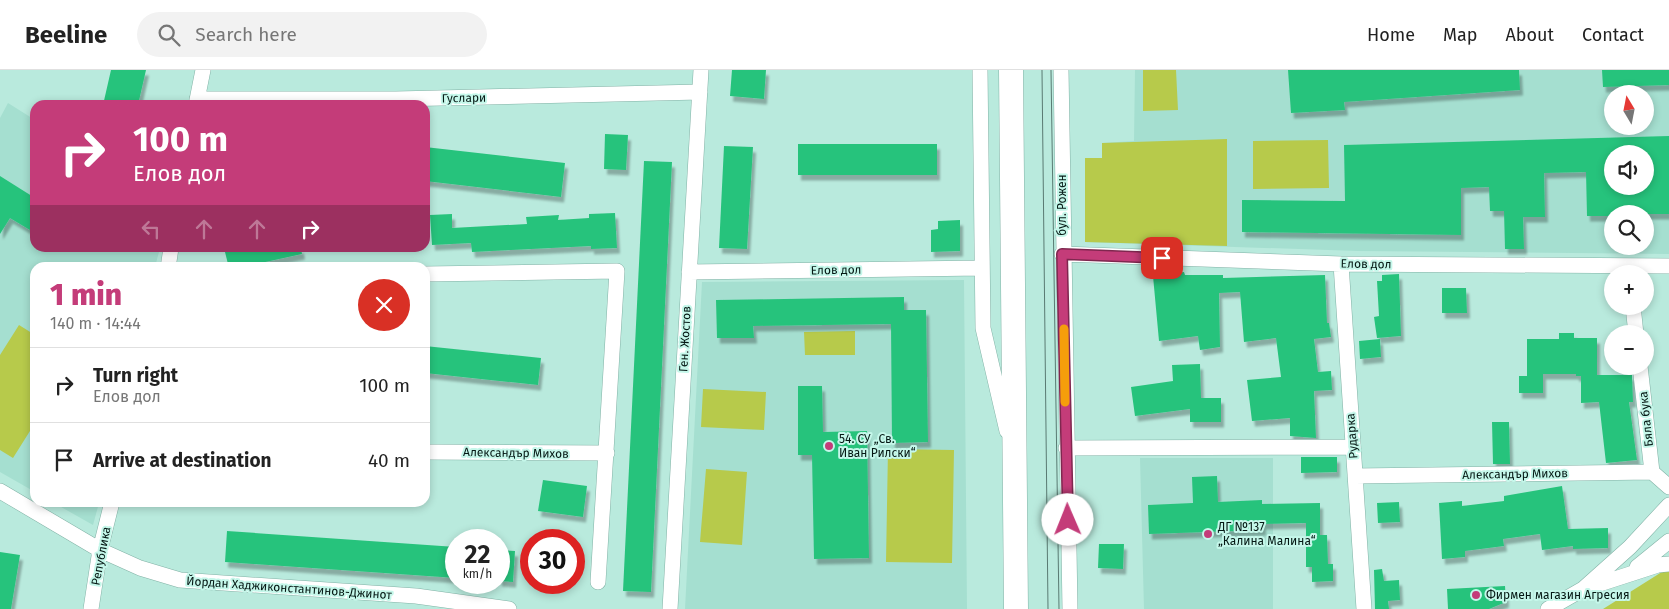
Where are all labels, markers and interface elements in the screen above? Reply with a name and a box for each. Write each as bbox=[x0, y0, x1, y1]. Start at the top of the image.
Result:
search box bbox=[137, 12, 487, 57]
text: Beeline bbox=[25, 21, 107, 49]
icon: search bbox=[155, 21, 183, 49]
text: Search here bbox=[195, 23, 297, 46]
text: Home bbox=[1367, 24, 1415, 46]
text: Map bbox=[1443, 24, 1477, 46]
text: About bbox=[1505, 24, 1554, 46]
text: Contact bbox=[1582, 24, 1644, 46]
north arrow bbox=[1604, 85, 1654, 135]
map controls bbox=[1604, 85, 1654, 375]
street label: Гуслари bbox=[442, 91, 486, 105]
text: 100 m bbox=[133, 118, 228, 160]
icon: right bbox=[50, 120, 115, 185]
button: sound bbox=[1604, 145, 1654, 195]
text: Елов дол bbox=[133, 160, 226, 187]
street label: бул. Рожен bbox=[1055, 174, 1069, 236]
button: search bbox=[1604, 205, 1654, 255]
icon: left bbox=[137, 215, 165, 243]
icon: ahead bbox=[190, 215, 218, 243]
icon: ahead bbox=[243, 215, 271, 243]
icon: right bbox=[296, 215, 324, 243]
pin bbox=[1141, 237, 1183, 279]
icon: arrive bbox=[1148, 244, 1176, 272]
street label: Елов дол bbox=[1340, 257, 1392, 271]
street label: Елов дол bbox=[810, 263, 862, 277]
button: + bbox=[1604, 265, 1654, 315]
text: 1 min bbox=[50, 277, 122, 313]
button: close bbox=[358, 279, 410, 331]
street label: Ген. Жостов bbox=[676, 305, 694, 372]
text: 140 m · 14:44 bbox=[50, 314, 141, 333]
button: − bbox=[1604, 325, 1654, 375]
text: Turn right bbox=[93, 364, 178, 387]
icon: right bbox=[50, 371, 78, 399]
text: 100 m bbox=[359, 374, 410, 397]
text: Елов дол bbox=[93, 387, 161, 406]
street label: Бяла бука bbox=[1636, 391, 1656, 447]
street label: Рударка bbox=[1343, 413, 1361, 459]
place label: 54. СУ „Св. Иван Рилски“ bbox=[839, 432, 916, 460]
marker: 54. СУ „Св. Иван Рилски“ bbox=[823, 440, 835, 452]
street label: Александър Михов bbox=[463, 445, 569, 461]
icon: arrive bbox=[50, 446, 78, 474]
text: Arrive at destination bbox=[93, 449, 272, 472]
text: 40 m bbox=[368, 449, 410, 472]
street label: Александър Михов bbox=[1462, 466, 1568, 482]
position arrow bbox=[1041, 493, 1093, 545]
place label: ДГ №137 „Калина Малина“ bbox=[1217, 520, 1316, 548]
street label: Република bbox=[88, 525, 114, 587]
marker: ДГ №137 „Калина Малина“ bbox=[1202, 528, 1214, 540]
speed limit sign: 30 bbox=[520, 529, 585, 594]
text: 22 bbox=[465, 540, 490, 570]
text: km/h bbox=[463, 567, 492, 581]
street label: Йордан Хаджиконстантинов-Джинот bbox=[186, 573, 393, 602]
place label: Фирмен магазин Агресия bbox=[1486, 588, 1630, 602]
marker: Фирмен магазин Агресия bbox=[1470, 589, 1482, 601]

